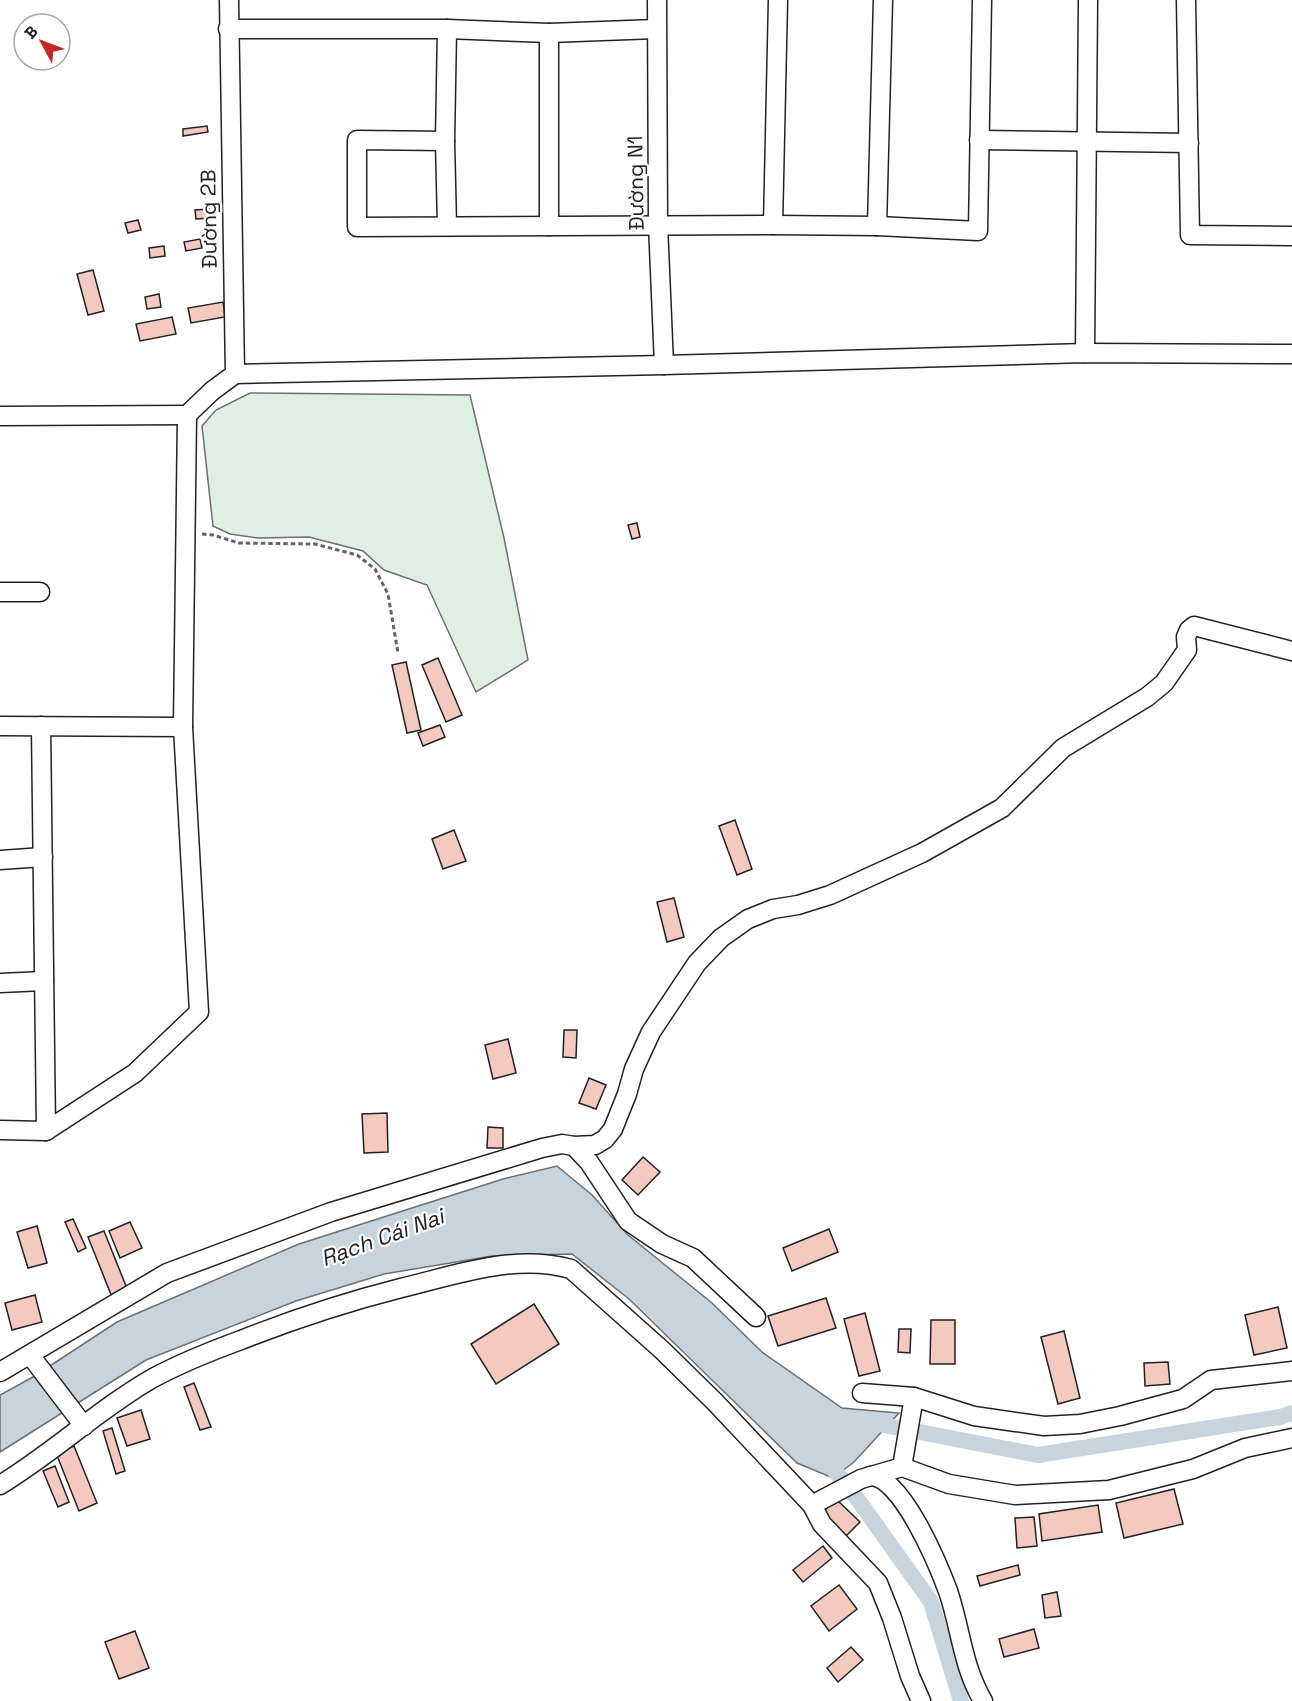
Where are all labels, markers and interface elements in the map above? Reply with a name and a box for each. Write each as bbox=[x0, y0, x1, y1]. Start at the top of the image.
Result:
north arrow bbox=[12, 12, 72, 72]
text: B bbox=[20, 22, 42, 43]
street label: Đường N1 bbox=[621, 135, 650, 231]
street label: Đường 2B bbox=[194, 169, 223, 269]
water label: Rạch Cái Nai bbox=[317, 1201, 450, 1272]

